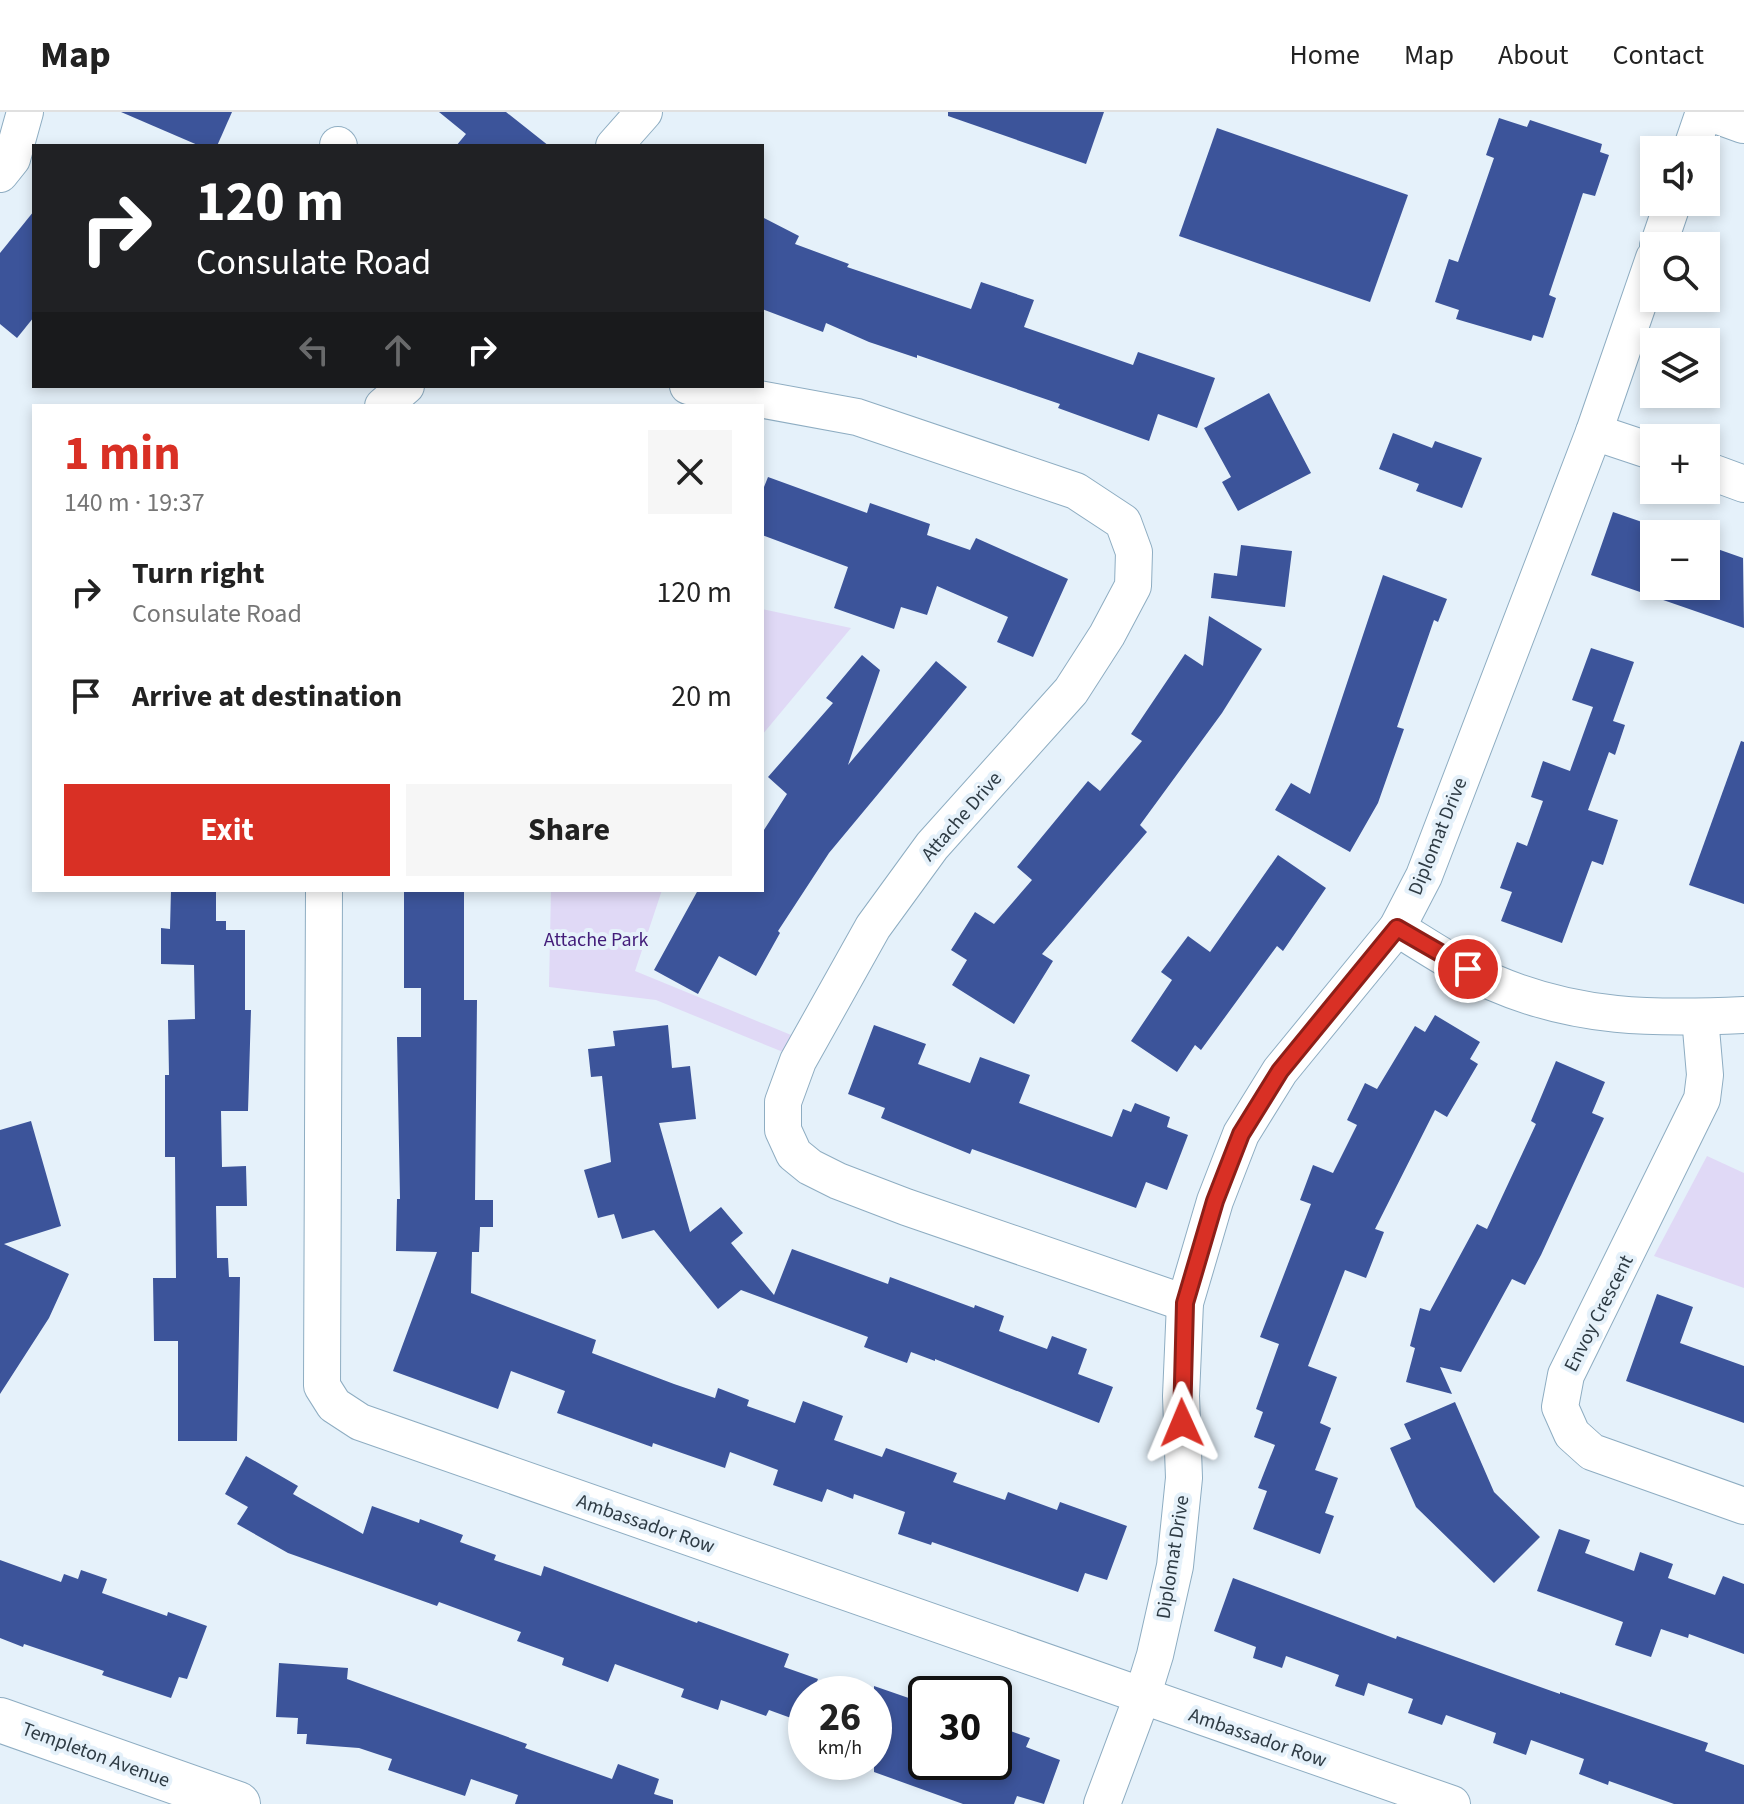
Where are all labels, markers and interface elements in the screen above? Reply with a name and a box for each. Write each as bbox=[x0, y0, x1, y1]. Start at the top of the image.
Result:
text: Map bbox=[40, 28, 111, 82]
text: Home bbox=[1289, 35, 1360, 75]
text: Map bbox=[1404, 35, 1454, 75]
text: About bbox=[1498, 35, 1569, 75]
text: Contact bbox=[1613, 35, 1704, 75]
map controls bbox=[1640, 136, 1720, 600]
button: sound bbox=[1640, 136, 1720, 216]
text: 120 m bbox=[196, 163, 344, 242]
icon: right bbox=[64, 176, 168, 280]
button: search bbox=[1640, 232, 1720, 312]
text: Consulate Road bbox=[196, 237, 431, 288]
icon: left bbox=[292, 328, 336, 372]
icon: ahead bbox=[376, 328, 420, 372]
icon: right bbox=[460, 328, 504, 372]
button: layers bbox=[1640, 328, 1720, 408]
text: 1 min bbox=[64, 420, 181, 488]
button: + bbox=[1640, 424, 1720, 504]
button: close bbox=[648, 430, 732, 514]
text: 140 m · 19:37 bbox=[64, 484, 205, 521]
button: − bbox=[1640, 520, 1720, 600]
text: Turn right bbox=[132, 552, 264, 595]
icon: right bbox=[64, 570, 108, 614]
text: 120 m bbox=[656, 571, 732, 614]
text: Consulate Road bbox=[132, 595, 302, 632]
icon: arrive bbox=[64, 674, 108, 718]
text: Arrive at destination bbox=[132, 675, 402, 718]
text: 20 m bbox=[671, 675, 732, 718]
street label: Attache Drive bbox=[915, 766, 1009, 868]
street label: Diplomat Drive bbox=[1402, 773, 1474, 899]
button: Exit bbox=[64, 784, 390, 876]
button: Share bbox=[406, 784, 732, 876]
park label: Attache Park bbox=[544, 926, 648, 954]
pin bbox=[1434, 935, 1502, 1003]
icon: arrive bbox=[1446, 947, 1490, 991]
street label: Envoy Crescent bbox=[1557, 1250, 1640, 1377]
position arrow bbox=[1140, 1381, 1224, 1465]
street label: Ambassador Row bbox=[573, 1487, 718, 1561]
street label: Diplomat Drive bbox=[1149, 1493, 1197, 1621]
speed limit sign: 30 bbox=[908, 1676, 1012, 1780]
text: 26 bbox=[819, 1689, 861, 1746]
street label: Ambassador Row bbox=[1185, 1701, 1330, 1775]
street label: Templeton Avenue bbox=[18, 1715, 174, 1795]
text: km/h bbox=[818, 1734, 862, 1762]

